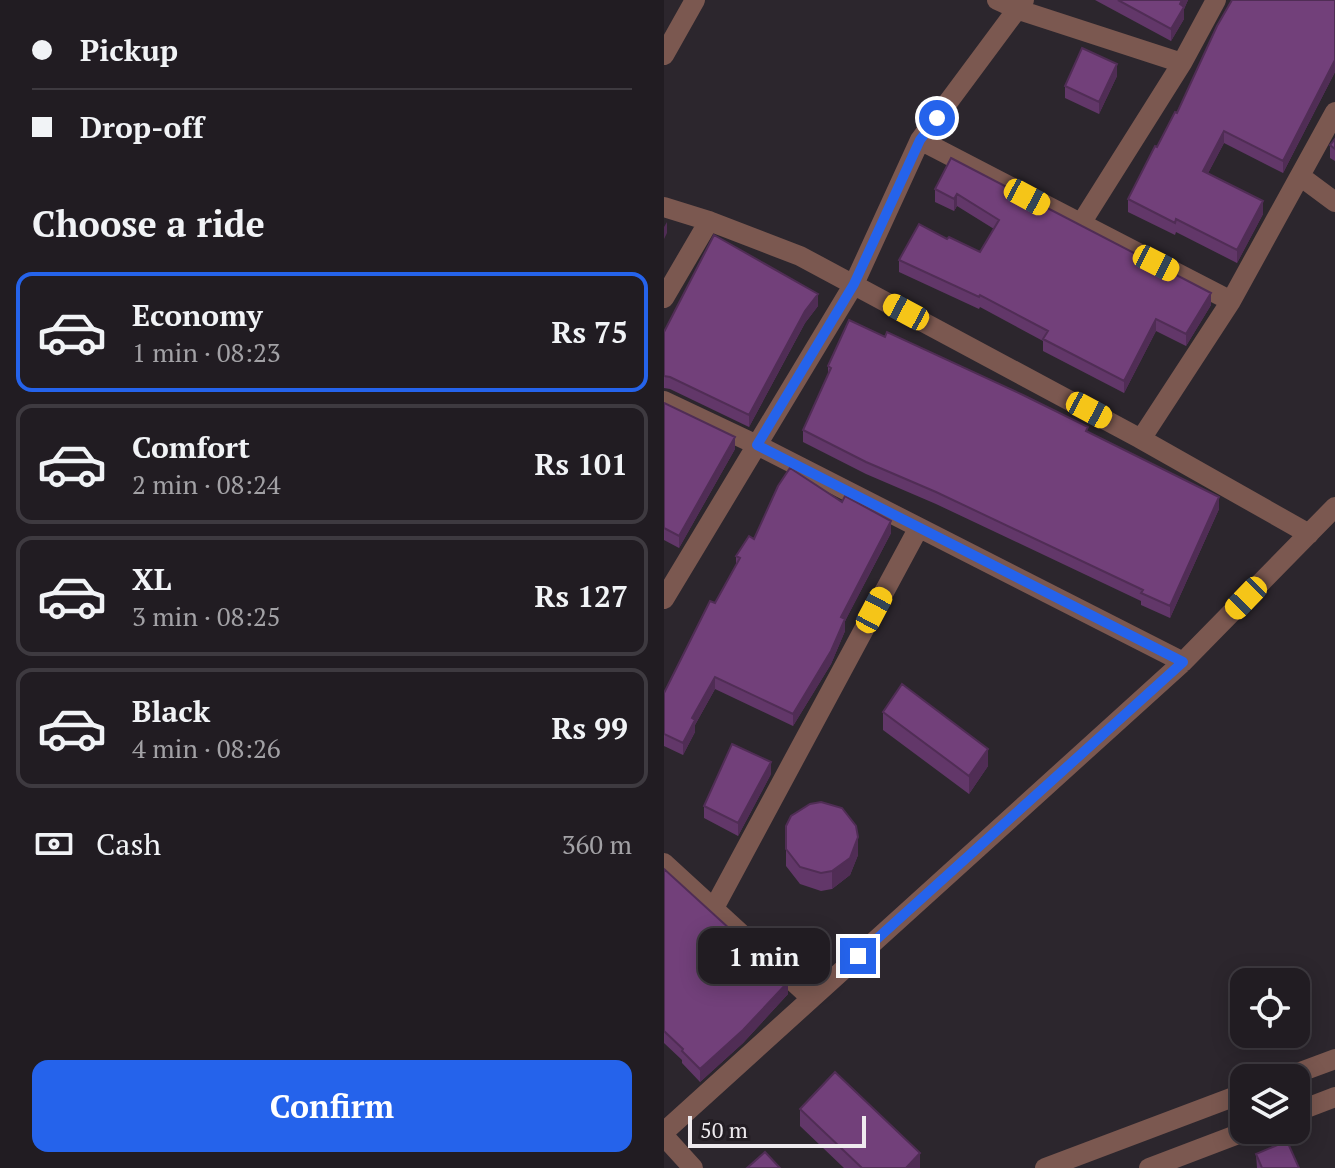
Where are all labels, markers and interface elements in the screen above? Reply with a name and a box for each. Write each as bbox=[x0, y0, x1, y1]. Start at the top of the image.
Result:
text: Pickup bbox=[80, 30, 178, 70]
route start bbox=[919, 100, 955, 136]
text: Drop-off bbox=[80, 107, 204, 147]
car bbox=[1000, 175, 1054, 219]
text: Choose a ride bbox=[32, 200, 265, 247]
car bbox=[1129, 241, 1183, 285]
car bbox=[879, 290, 933, 334]
text: Economy bbox=[132, 295, 263, 335]
icon: car bbox=[36, 296, 108, 368]
text: Rs 75 bbox=[552, 312, 628, 352]
text: 1 min · 08:23 bbox=[132, 335, 281, 369]
car bbox=[1062, 388, 1116, 432]
text: Comfort bbox=[132, 427, 250, 467]
icon: car bbox=[36, 428, 108, 500]
text: Rs 101 bbox=[535, 444, 628, 484]
text: 2 min · 08:24 bbox=[132, 467, 281, 501]
text: XL bbox=[132, 559, 171, 599]
icon: car bbox=[36, 560, 108, 632]
car bbox=[1221, 572, 1271, 624]
text: Rs 127 bbox=[535, 576, 628, 616]
car bbox=[852, 583, 896, 637]
text: 3 min · 08:25 bbox=[132, 599, 281, 633]
text: Black bbox=[132, 691, 210, 731]
icon: car bbox=[36, 692, 108, 764]
text: Rs 99 bbox=[552, 708, 628, 748]
text: 4 min · 08:26 bbox=[132, 731, 281, 765]
icon: cash bbox=[32, 822, 76, 866]
text: Cash bbox=[96, 824, 161, 864]
text: 360 m bbox=[562, 827, 632, 861]
callout: 1 min bbox=[698, 928, 830, 984]
route end bbox=[840, 938, 876, 974]
text: 1 min bbox=[728, 939, 800, 973]
map controls bbox=[1230, 968, 1310, 1144]
button: locate bbox=[1230, 968, 1310, 1048]
button: Confirm bbox=[32, 1060, 632, 1152]
button: layers bbox=[1230, 1064, 1310, 1144]
scale bar bbox=[688, 1112, 866, 1148]
text: 50 m bbox=[700, 1115, 748, 1144]

